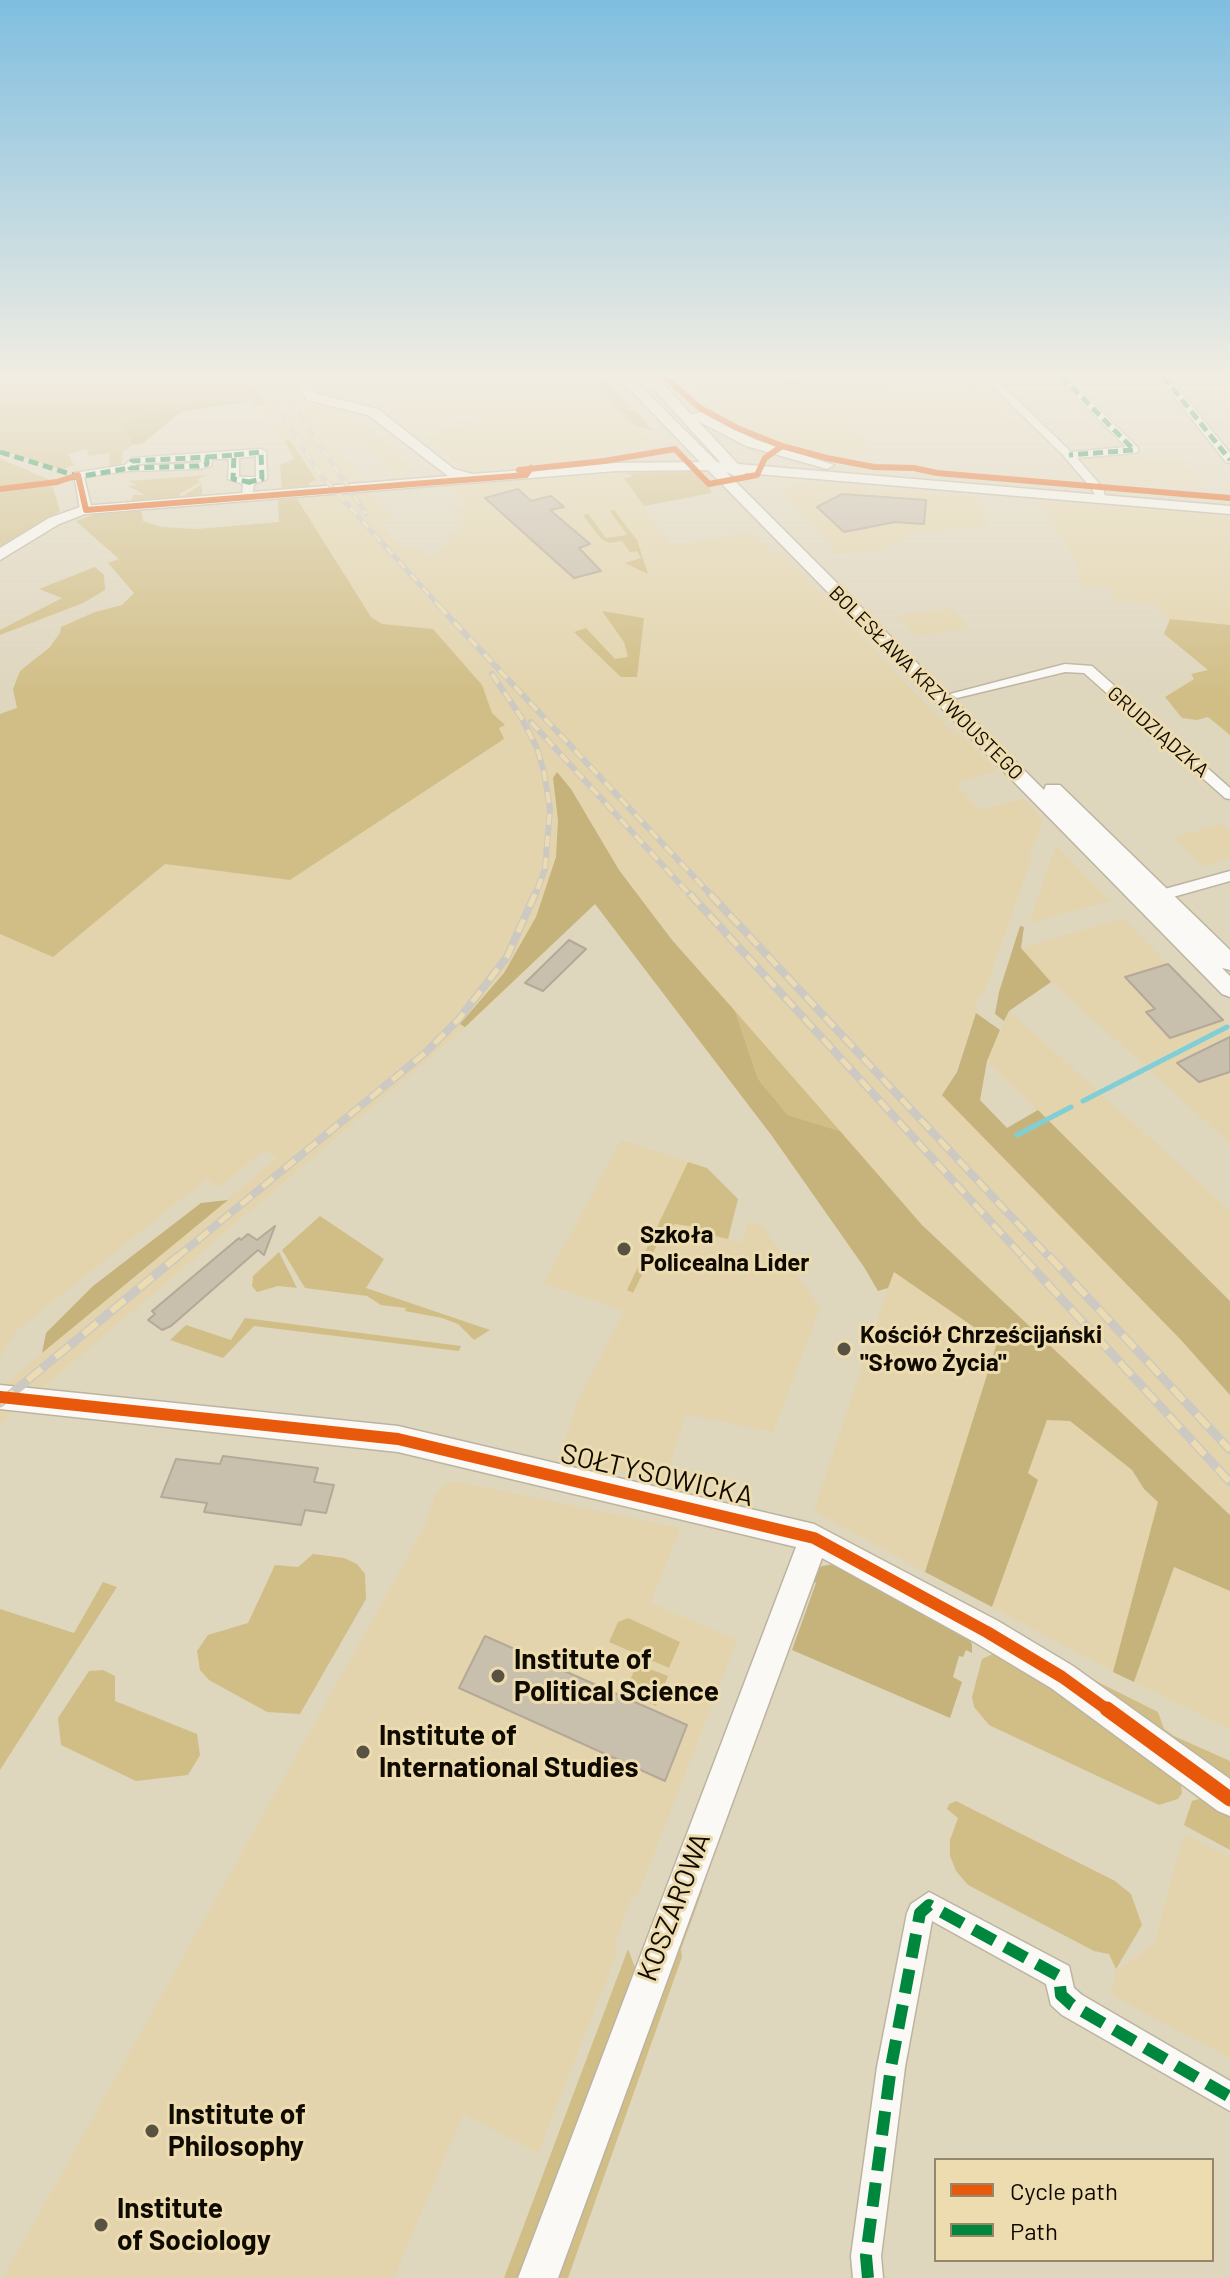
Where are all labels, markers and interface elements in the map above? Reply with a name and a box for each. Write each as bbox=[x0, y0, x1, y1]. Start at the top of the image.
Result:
street label: BOLESŁAWA KRZYWOUSTEGO bbox=[824, 581, 1028, 785]
street label: GRUDZIĄDZKA bbox=[1102, 681, 1214, 783]
place label: Szkoła Policealna Lider bbox=[640, 1221, 810, 1277]
marker: Szkoła Policealna Lider bbox=[615, 1240, 633, 1258]
place label: Kościół Chrześcijański "Słowo Życia" bbox=[860, 1321, 1102, 1377]
marker: Kościół Chrześcijański "Słowo Życia" bbox=[835, 1340, 853, 1358]
street label: SOŁTYSOWICKA bbox=[557, 1437, 757, 1513]
place label: Institute of Political Science bbox=[514, 1643, 719, 1709]
marker: Institute of Political Science bbox=[489, 1667, 507, 1685]
place label: Institute of International Studies bbox=[379, 1719, 639, 1785]
marker: Institute of International Studies bbox=[354, 1743, 372, 1761]
street label: KOSZAROWA bbox=[630, 1828, 718, 1986]
place label: Institute of Philosophy bbox=[168, 2098, 306, 2164]
marker: Institute of Philosophy bbox=[143, 2122, 161, 2140]
legend bbox=[934, 2158, 1214, 2262]
text: Cycle path bbox=[1010, 2176, 1118, 2205]
place label: Institute of Sociology bbox=[117, 2192, 271, 2258]
marker: Institute of Sociology bbox=[92, 2216, 110, 2234]
text: Path bbox=[1010, 2216, 1058, 2245]

